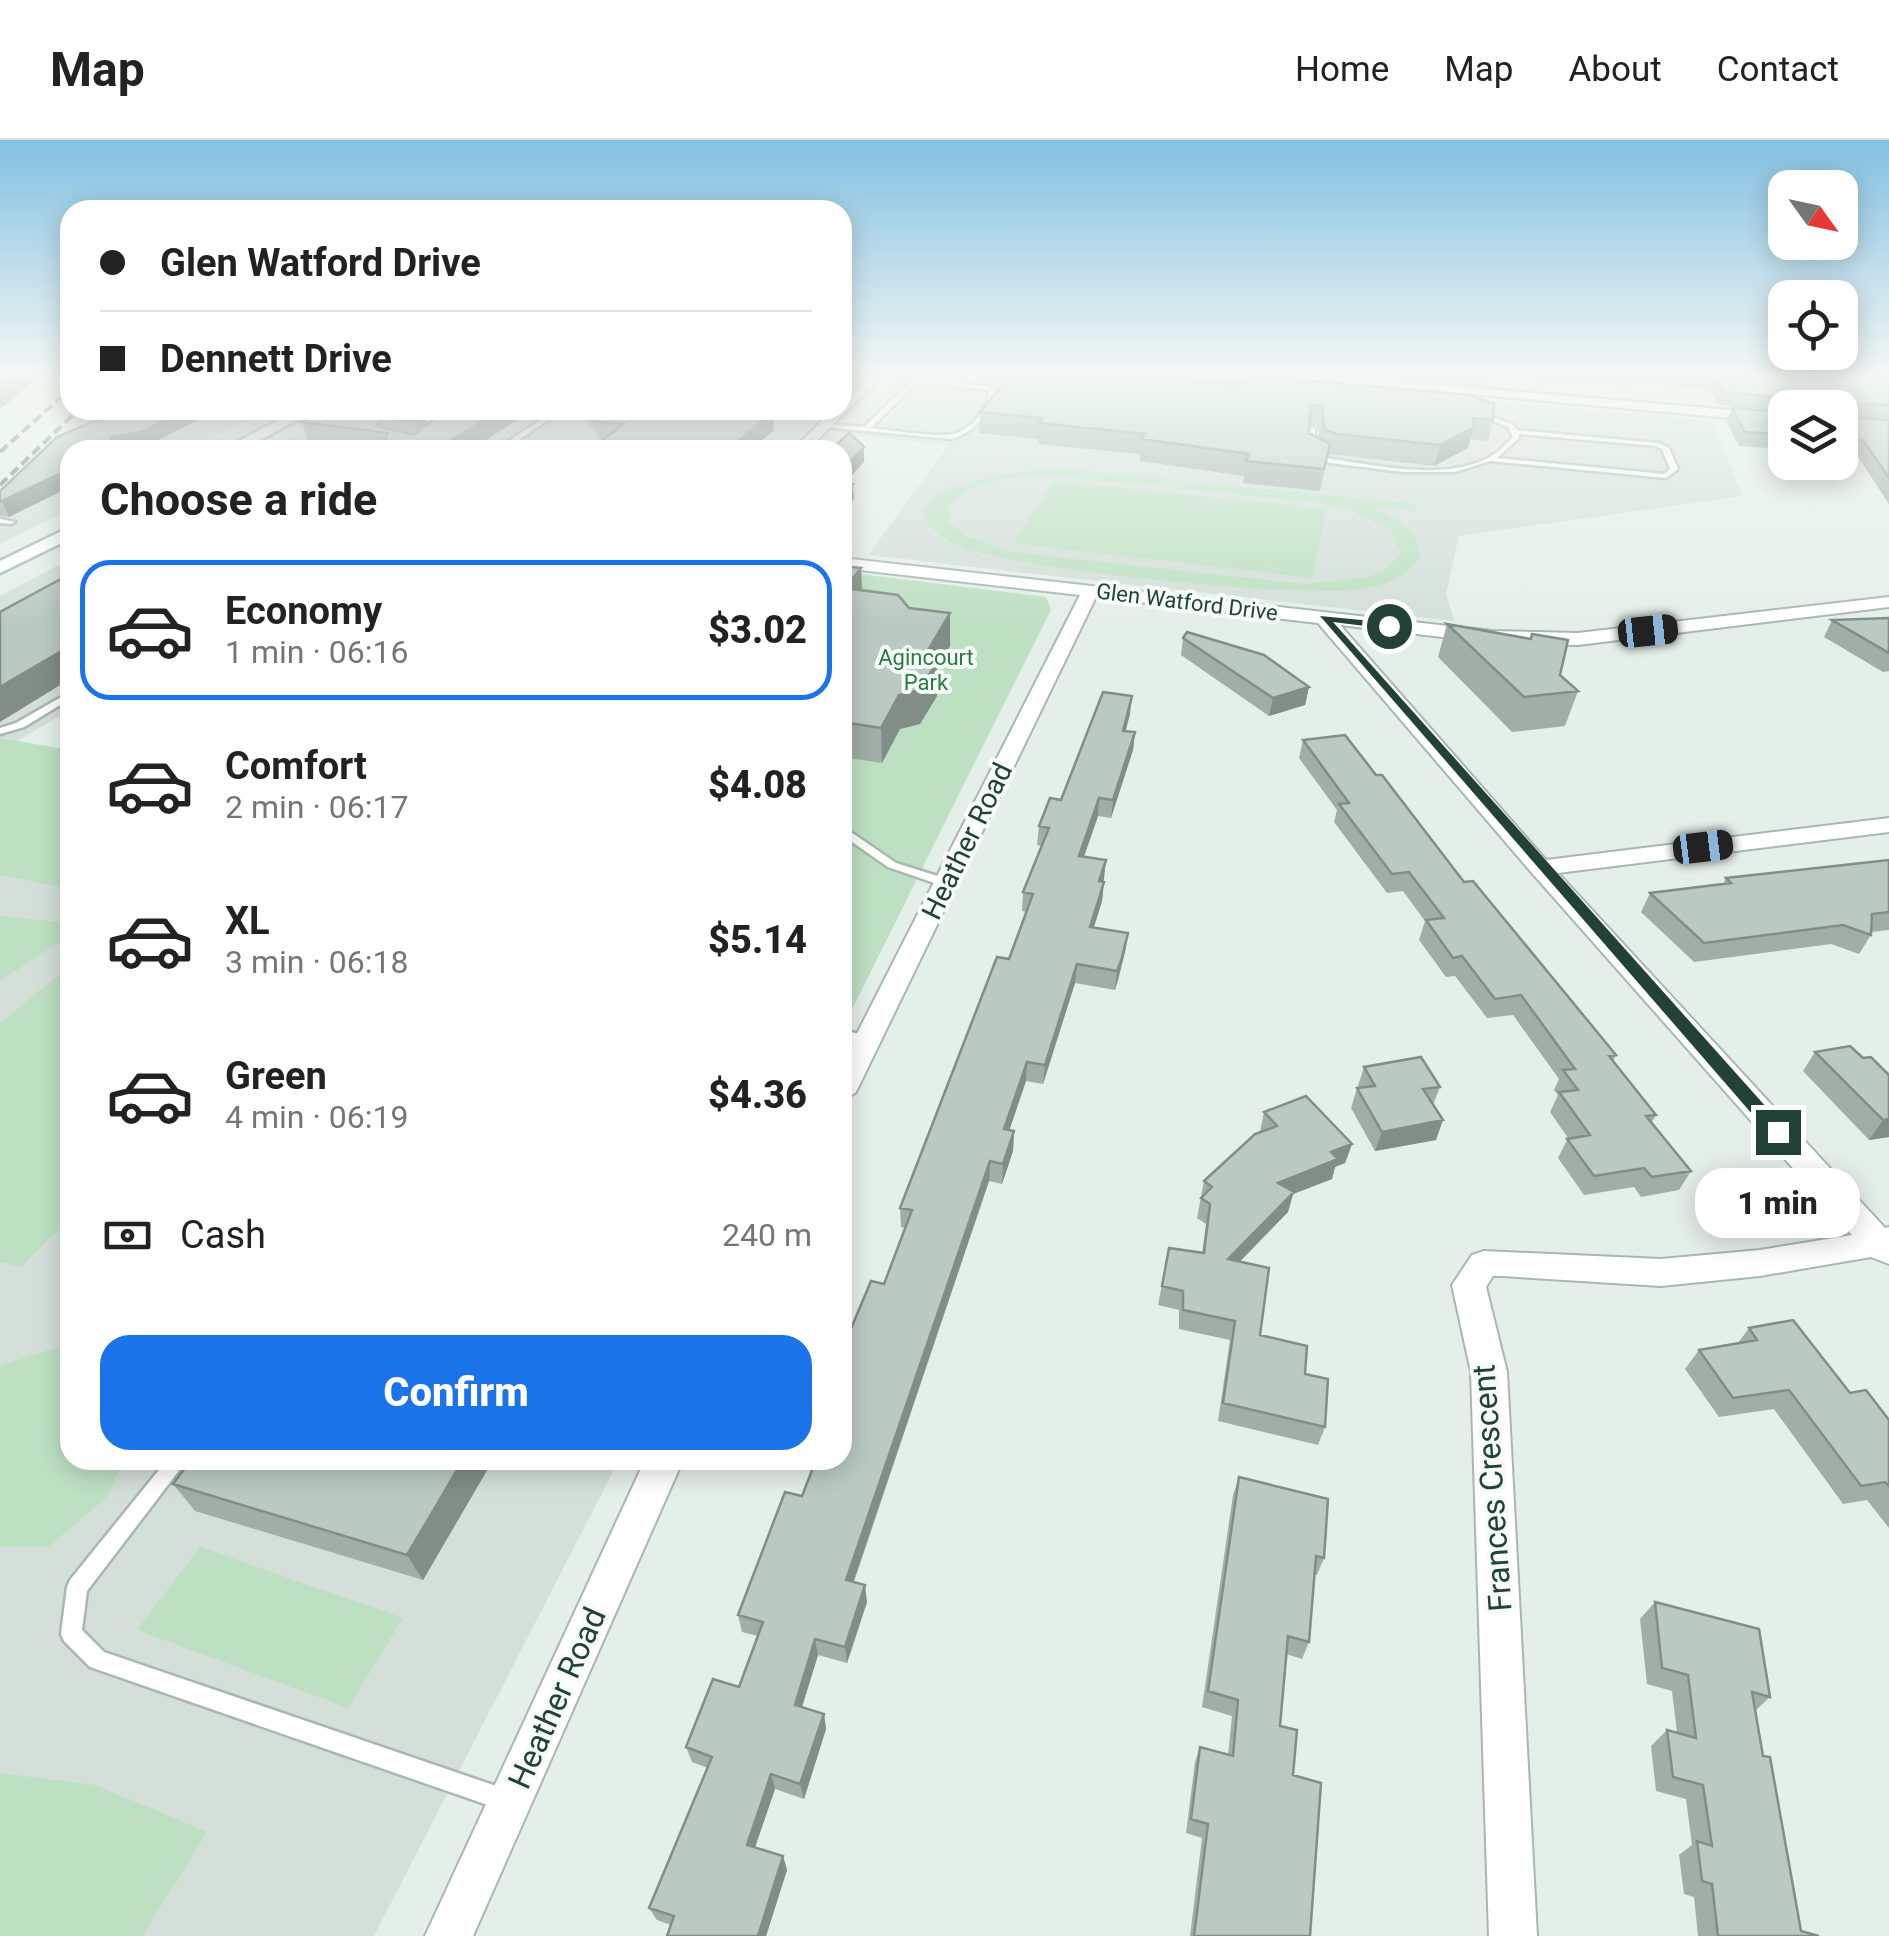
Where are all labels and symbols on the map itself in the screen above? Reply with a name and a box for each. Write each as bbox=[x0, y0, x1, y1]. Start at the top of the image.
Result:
north arrow bbox=[1768, 170, 1858, 260]
street label: Glen Watford Drive bbox=[1095, 578, 1279, 626]
route start bbox=[1367, 604, 1412, 649]
car bbox=[1617, 613, 1679, 649]
park label: Agincourt Park bbox=[878, 645, 974, 695]
street label: Heather Road bbox=[915, 757, 1019, 925]
car bbox=[1671, 828, 1735, 866]
route end bbox=[1756, 1110, 1801, 1155]
callout: 1 min bbox=[1696, 1167, 1860, 1237]
street label: Frances Crescent bbox=[1464, 1363, 1520, 1613]
street label: Heather Road bbox=[500, 1601, 614, 1795]

